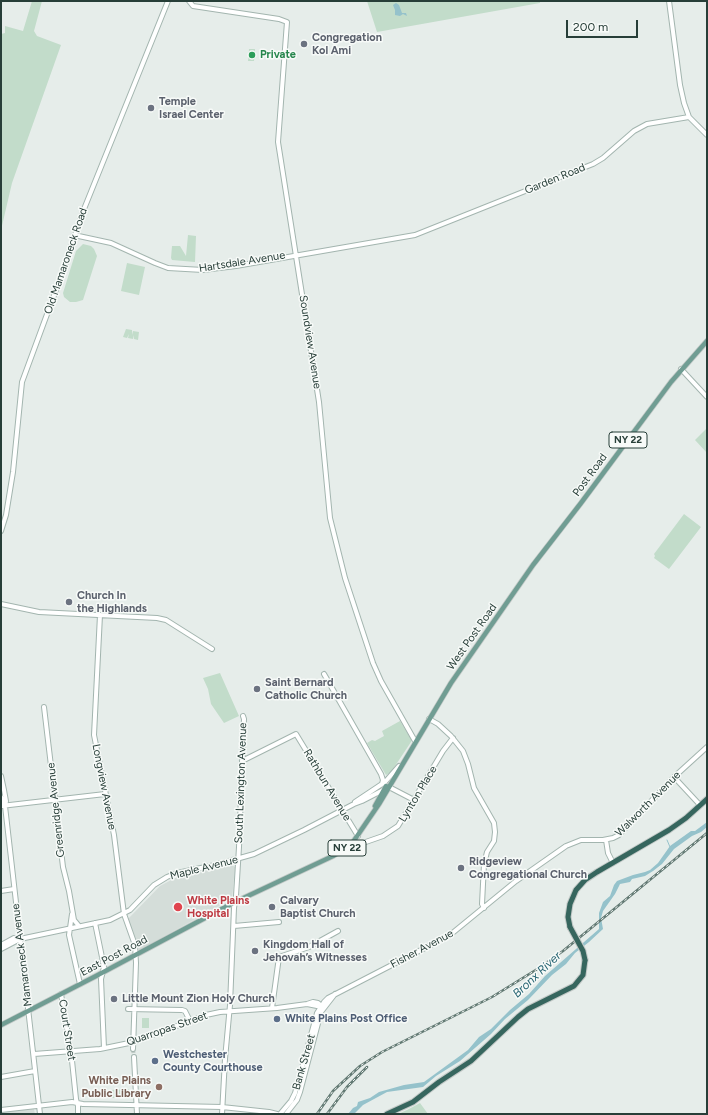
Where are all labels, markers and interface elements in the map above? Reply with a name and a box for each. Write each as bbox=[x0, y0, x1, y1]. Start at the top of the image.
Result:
scale bar bbox=[568, 12, 640, 38]
text: 200 m bbox=[573, 20, 608, 34]
place label: Congregation Kol Ami bbox=[312, 31, 382, 57]
marker: Congregation Kol Ami bbox=[299, 39, 309, 49]
place label: Private bbox=[260, 48, 296, 62]
marker: Private bbox=[247, 50, 257, 60]
place label: Temple Israel Center bbox=[159, 95, 224, 121]
marker: Temple Israel Center bbox=[146, 103, 156, 113]
street label: Garden Road bbox=[523, 161, 587, 197]
street label: Old Mamaroneck Road bbox=[42, 206, 90, 316]
street label: Hartsdale Avenue bbox=[198, 249, 286, 275]
street label: Soundview Avenue bbox=[296, 294, 324, 390]
road number: NY 22 bbox=[609, 432, 647, 448]
street label: Post Road bbox=[570, 451, 610, 499]
place label: Church In the Highlands bbox=[77, 589, 147, 615]
marker: Church In the Highlands bbox=[64, 597, 74, 607]
street label: West Post Road bbox=[444, 601, 500, 673]
place label: Saint Bernard Catholic Church bbox=[265, 676, 347, 702]
marker: Saint Bernard Catholic Church bbox=[252, 684, 262, 694]
street label: South Lexington Avenue bbox=[232, 722, 250, 844]
street label: Longview Avenue bbox=[89, 743, 119, 831]
street label: Rathbun Avenue bbox=[300, 747, 354, 823]
street label: Greenridge Avenue bbox=[44, 762, 68, 858]
street label: Lynton Place bbox=[396, 763, 440, 825]
street label: Walworth Avenue bbox=[613, 769, 683, 839]
road number: NY 22 bbox=[328, 840, 366, 856]
street label: Maple Avenue bbox=[169, 853, 239, 883]
place label: Ridgeview Congregational Church bbox=[469, 855, 587, 881]
marker: Ridgeview Congregational Church bbox=[456, 863, 466, 873]
place label: White Plains Hospital bbox=[187, 894, 249, 920]
place label: Calvary Baptist Church bbox=[280, 894, 356, 920]
marker: White Plains Hospital bbox=[172, 901, 184, 913]
marker: Calvary Baptist Church bbox=[267, 902, 277, 912]
street label: Mamaroneck Avenue bbox=[9, 903, 35, 1007]
street label: Fisher Avenue bbox=[388, 927, 456, 971]
street label: East Post Road bbox=[78, 933, 150, 979]
place label: Kingdom Hall of Jehovah’s Witnesses bbox=[263, 938, 367, 964]
marker: Kingdom Hall of Jehovah’s Witnesses bbox=[250, 946, 260, 956]
water label: Bronx River bbox=[510, 949, 564, 1001]
place label: Little Mount Zion Holy Church bbox=[122, 992, 275, 1006]
marker: Little Mount Zion Holy Church bbox=[109, 994, 119, 1004]
street label: Court Street bbox=[56, 998, 78, 1062]
street label: Quarropas Street bbox=[125, 1009, 209, 1049]
place label: White Plains Post Office bbox=[285, 1012, 407, 1026]
marker: White Plains Post Office bbox=[272, 1014, 282, 1024]
street label: Bank Street bbox=[290, 1033, 318, 1091]
place label: Westchester County Courthouse bbox=[163, 1048, 263, 1074]
marker: Westchester County Courthouse bbox=[150, 1056, 160, 1066]
place label: White Plains Public Library bbox=[81, 1074, 151, 1100]
marker: White Plains Public Library bbox=[154, 1082, 164, 1092]

